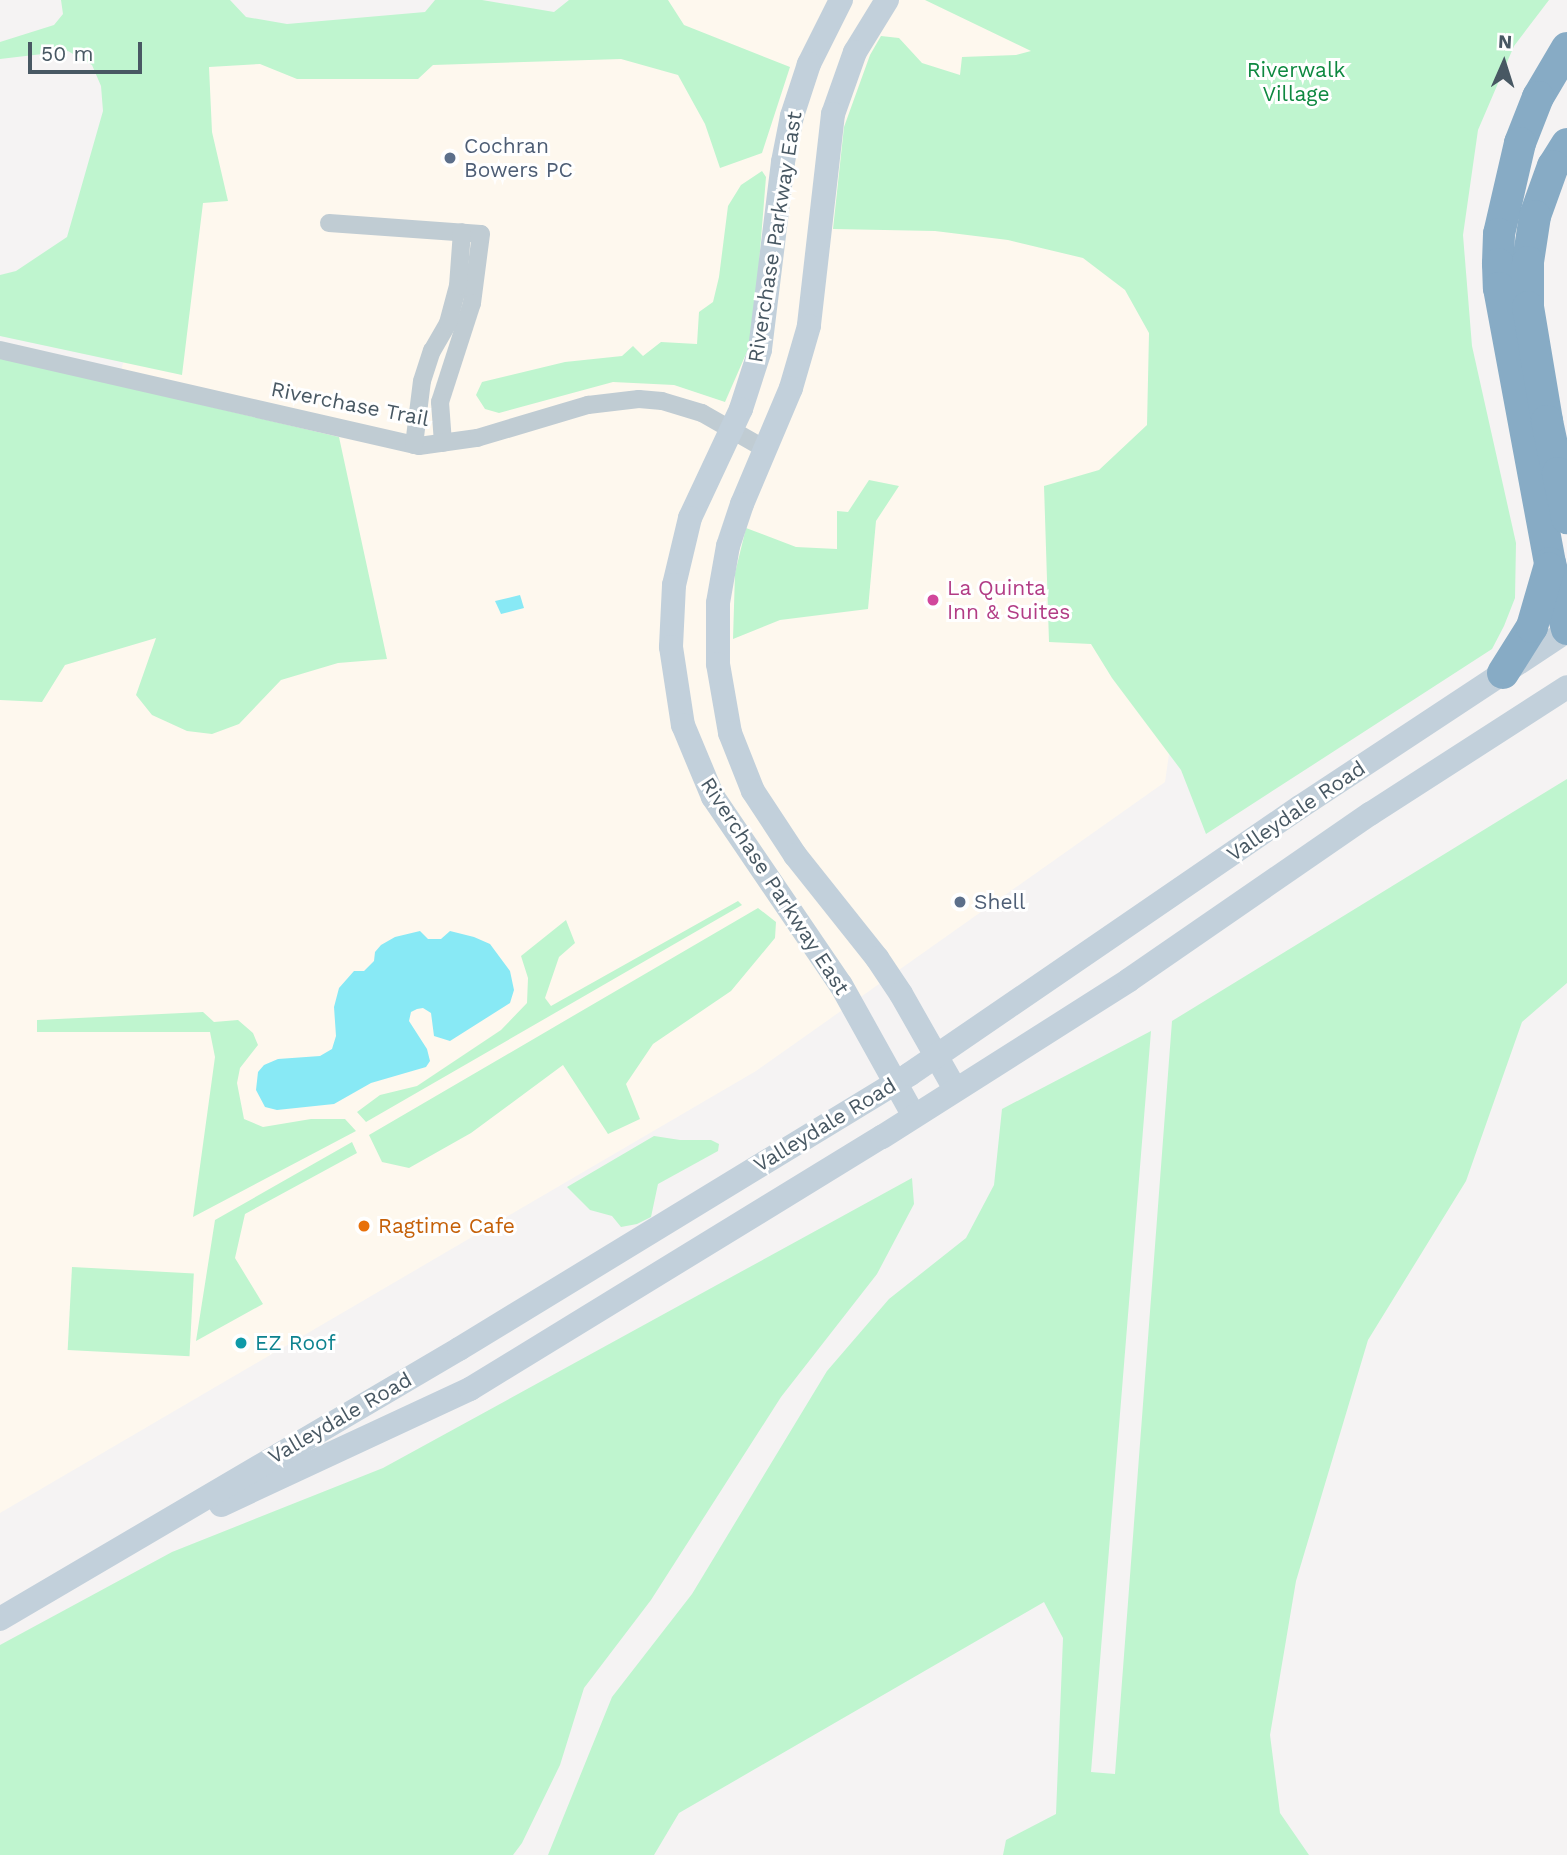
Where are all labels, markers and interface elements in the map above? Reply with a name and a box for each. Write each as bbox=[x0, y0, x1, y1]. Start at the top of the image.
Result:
scale bar bbox=[32, 28, 145, 72]
north arrow bbox=[1469, 28, 1539, 98]
text: N bbox=[1497, 30, 1513, 53]
text: 50 m bbox=[41, 41, 93, 66]
park label: Riverwalk Village bbox=[1247, 57, 1345, 107]
street label: Riverchase Parkway East bbox=[743, 109, 807, 365]
place label: Cochran Bowers PC bbox=[464, 133, 573, 183]
marker: Cochran Bowers PC bbox=[442, 150, 458, 166]
street label: Riverchase Trail bbox=[269, 376, 431, 432]
place label: La Quinta Inn & Suites bbox=[947, 575, 1070, 625]
marker: La Quinta Inn & Suites bbox=[925, 592, 941, 608]
street label: Valleydale Road bbox=[1222, 755, 1370, 867]
street label: Riverchase Parkway East bbox=[695, 772, 855, 1000]
place label: Shell bbox=[974, 889, 1025, 915]
marker: Shell bbox=[952, 894, 968, 910]
street label: Valleydale Road bbox=[749, 1073, 901, 1177]
place label: Ragtime Cafe bbox=[378, 1213, 515, 1239]
marker: Ragtime Cafe bbox=[356, 1218, 372, 1234]
place label: EZ Roof bbox=[255, 1330, 336, 1356]
marker: EZ Roof bbox=[233, 1335, 249, 1351]
street label: Valleydale Road bbox=[264, 1367, 416, 1469]

